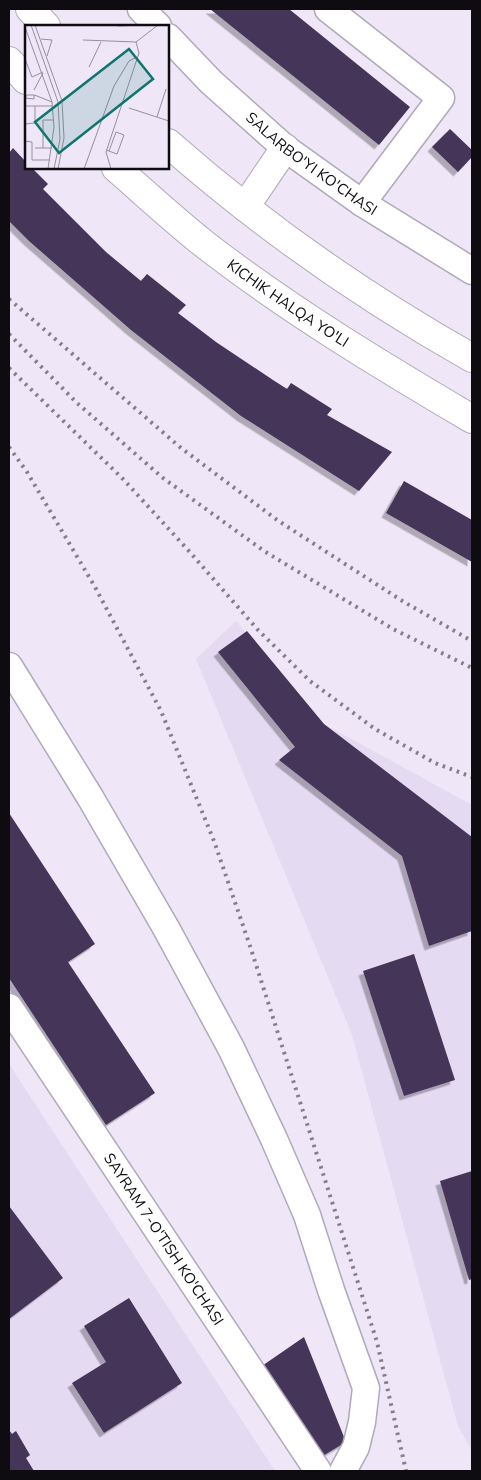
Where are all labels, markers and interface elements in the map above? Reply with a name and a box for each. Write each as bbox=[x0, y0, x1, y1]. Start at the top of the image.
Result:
inset map bbox=[25, 25, 169, 169]
street label: SALARBO'YI KO'CHASI bbox=[241, 108, 381, 220]
street label: KICHIK HALQA YO'LI bbox=[223, 255, 352, 352]
street label: SAYRAM 7-O'TISH KO'CHASI bbox=[99, 1149, 228, 1329]

